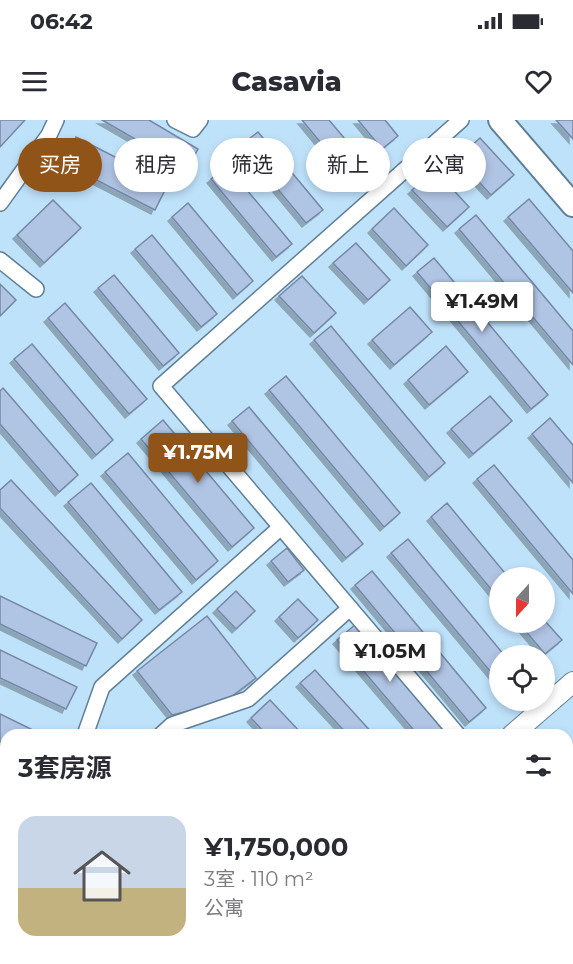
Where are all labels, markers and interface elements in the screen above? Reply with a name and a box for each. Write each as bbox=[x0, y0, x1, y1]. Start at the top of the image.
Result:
text: 06:42 bbox=[30, 8, 93, 35]
icon: menu bbox=[18, 65, 51, 98]
text: Casavia bbox=[231, 65, 342, 98]
icon: heart bbox=[522, 65, 555, 98]
chip: 买房 bbox=[18, 138, 102, 192]
chip: 租房 bbox=[114, 138, 198, 192]
chip: 筛选 bbox=[210, 138, 294, 192]
chip: 新上 bbox=[306, 138, 390, 192]
chip: 公寓 bbox=[402, 138, 486, 192]
pin: ¥1.49M bbox=[433, 282, 531, 333]
text: ¥1.49M bbox=[445, 289, 519, 313]
pin: ¥1.75M bbox=[149, 433, 247, 484]
text: ¥1.75M bbox=[162, 440, 234, 464]
north arrow bbox=[489, 567, 555, 633]
map controls bbox=[489, 567, 555, 711]
pin: ¥1.05M bbox=[341, 632, 439, 683]
text: ¥1.05M bbox=[354, 639, 426, 663]
button: locate bbox=[489, 645, 555, 711]
icon: filters bbox=[522, 749, 555, 782]
text: 3套房源 bbox=[18, 752, 111, 784]
text: ¥1,750,000 bbox=[204, 831, 348, 863]
icon: home bbox=[66, 840, 138, 912]
text: 3室 · 110 m² bbox=[204, 867, 314, 891]
text: 公寓 bbox=[204, 896, 244, 920]

